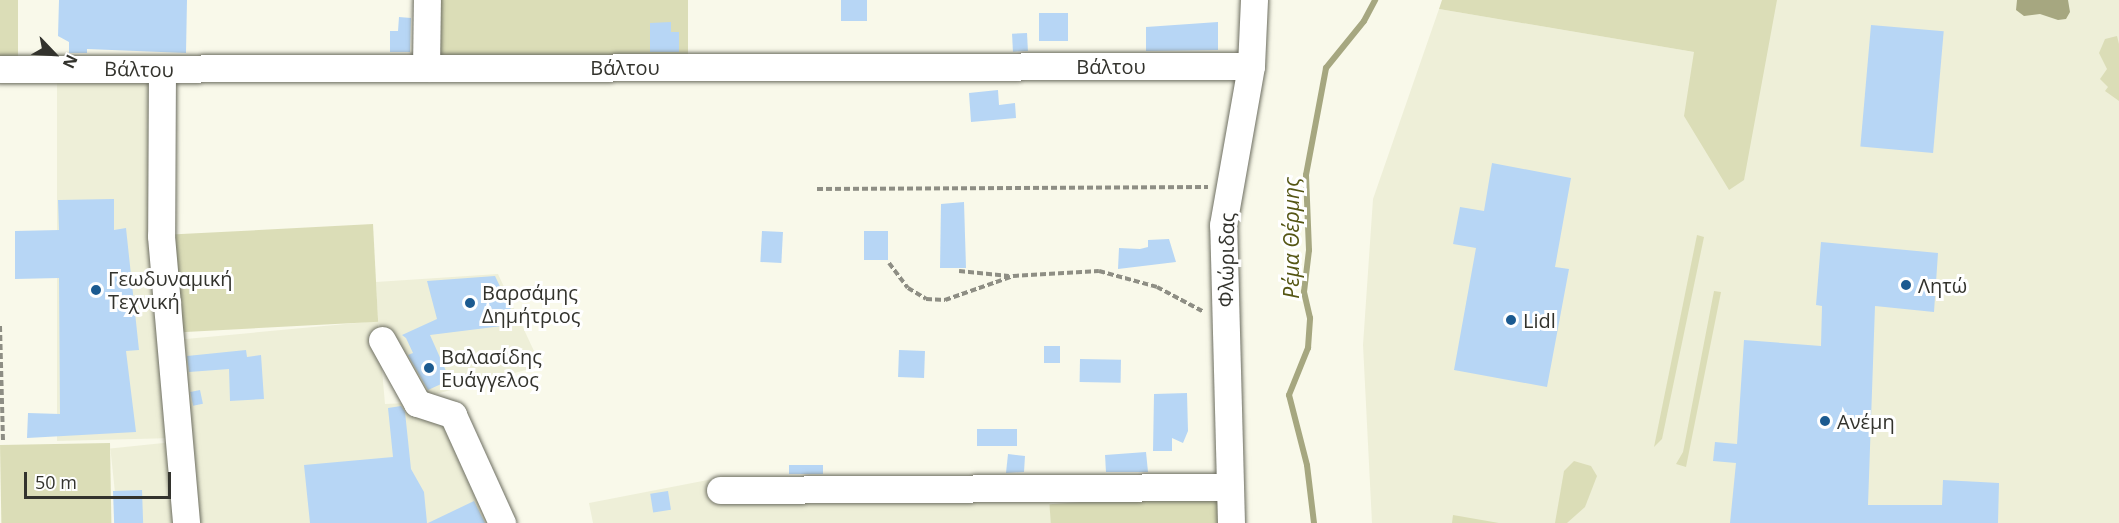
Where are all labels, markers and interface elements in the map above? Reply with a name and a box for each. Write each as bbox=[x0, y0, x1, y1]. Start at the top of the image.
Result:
north arrow bbox=[24, 24, 84, 84]
text: N bbox=[58, 51, 83, 72]
street label: Βάλτου bbox=[1076, 54, 1146, 78]
street label: Βάλτου bbox=[590, 55, 660, 79]
street label: Βάλτου bbox=[104, 56, 174, 82]
water label: Ρέμα Θέρμης bbox=[1278, 177, 1304, 299]
street label: Φλώριδας bbox=[1213, 212, 1239, 308]
place label: Γεωδυναμική Τεχνική bbox=[108, 266, 233, 313]
place label: Λητώ bbox=[1918, 273, 1967, 297]
marker: Λητώ bbox=[1899, 278, 1913, 292]
place label: Βαρσάμης Δημήτριος bbox=[482, 280, 580, 327]
marker: Γεωδυναμική Τεχνική bbox=[89, 283, 103, 297]
marker: Βαρσάμης Δημήτριος bbox=[463, 296, 477, 310]
place label: Lidl bbox=[1523, 308, 1556, 332]
marker: Lidl bbox=[1504, 313, 1518, 327]
place label: Βαλασίδης Ευάγγελος bbox=[441, 344, 542, 391]
marker: Βαλασίδης Ευάγγελος bbox=[422, 361, 436, 375]
place label: Ανέμη bbox=[1837, 409, 1895, 433]
marker: Ανέμη bbox=[1818, 414, 1832, 428]
scale bar bbox=[27, 460, 174, 498]
text: 50 m bbox=[35, 470, 77, 494]

